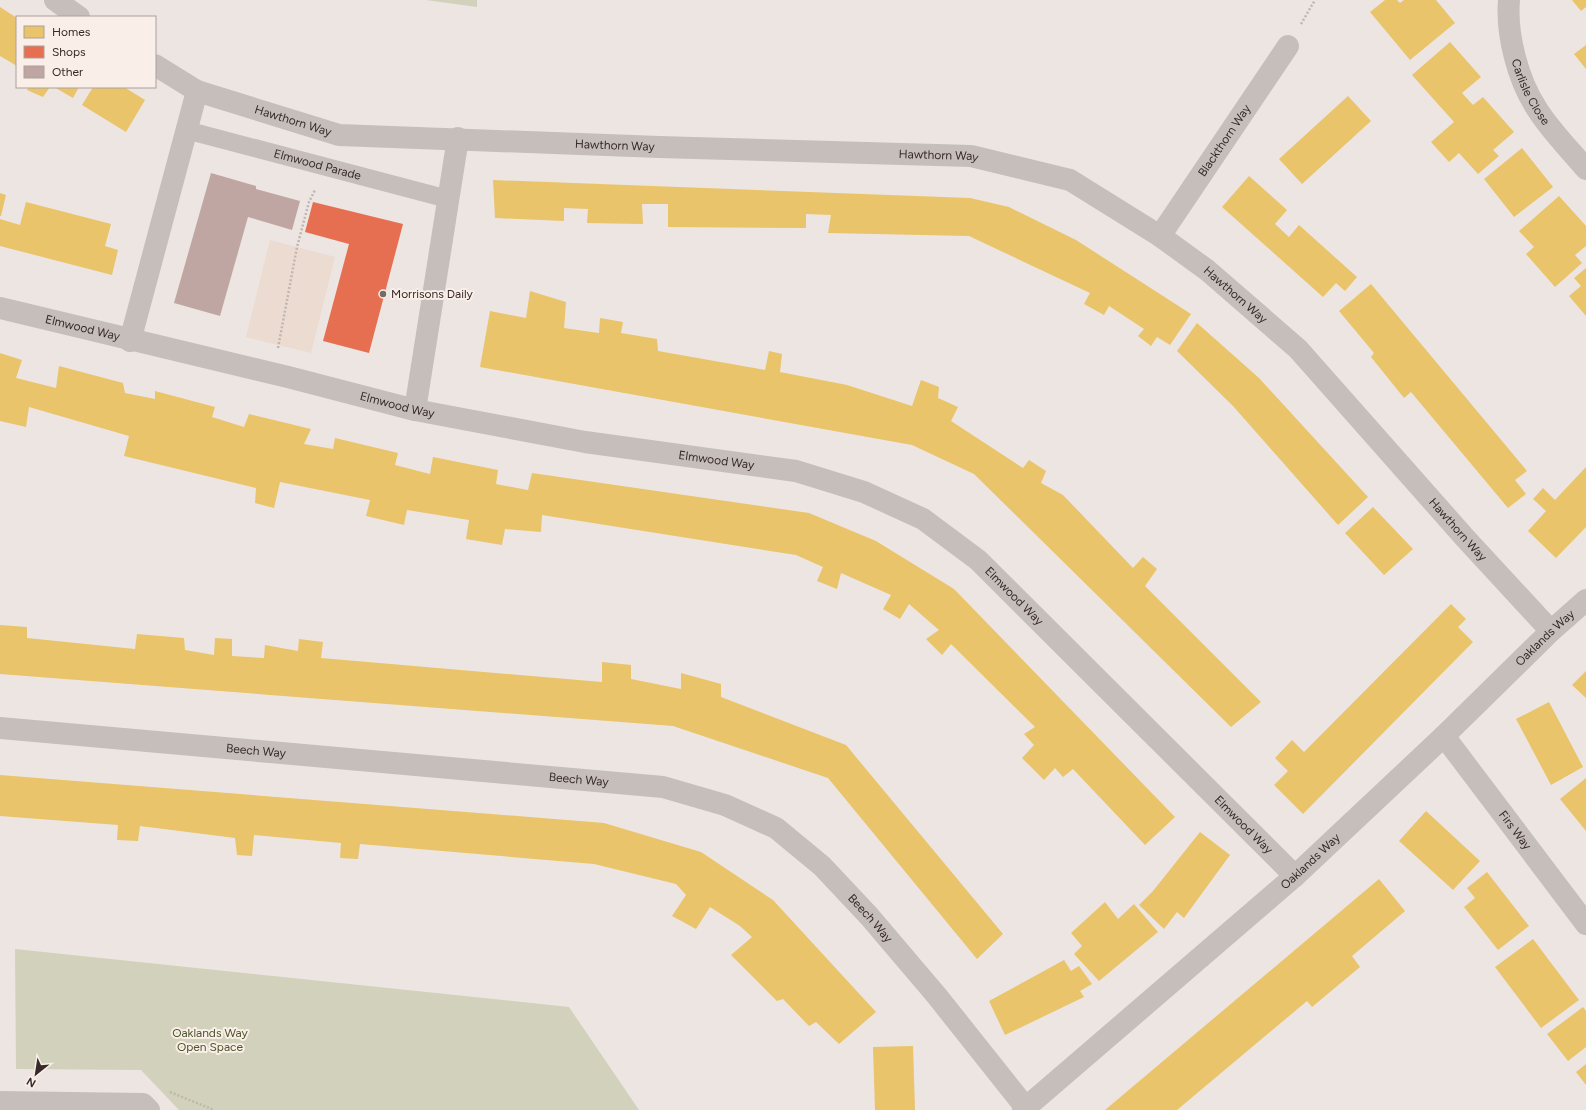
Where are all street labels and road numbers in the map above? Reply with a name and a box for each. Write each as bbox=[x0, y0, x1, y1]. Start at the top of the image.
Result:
street label: Carlisle Close bbox=[1509, 57, 1553, 128]
street label: Blackthorn Way bbox=[1195, 101, 1254, 179]
street label: Hawthorn Way bbox=[253, 102, 334, 139]
street label: Hawthorn Way bbox=[575, 137, 656, 154]
street label: Elmwood Parade bbox=[272, 146, 363, 183]
street label: Hawthorn Way bbox=[899, 147, 981, 165]
street label: Hawthorn Way bbox=[1201, 263, 1271, 327]
street label: Elmwood Way bbox=[44, 312, 122, 344]
street label: Elmwood Way bbox=[358, 389, 437, 421]
street label: Elmwood Way bbox=[678, 448, 756, 472]
street label: Hawthorn Way bbox=[1426, 495, 1490, 564]
street label: Elmwood Way bbox=[982, 564, 1047, 628]
street label: Oaklands Way bbox=[1513, 606, 1578, 669]
street label: Beech Way bbox=[225, 741, 287, 760]
street label: Beech Way bbox=[548, 770, 610, 789]
street label: Elmwood Way bbox=[1212, 793, 1276, 857]
street label: Firs Way bbox=[1496, 808, 1535, 853]
street label: Oaklands Way bbox=[1278, 830, 1343, 892]
street label: Beech Way bbox=[845, 891, 896, 946]

